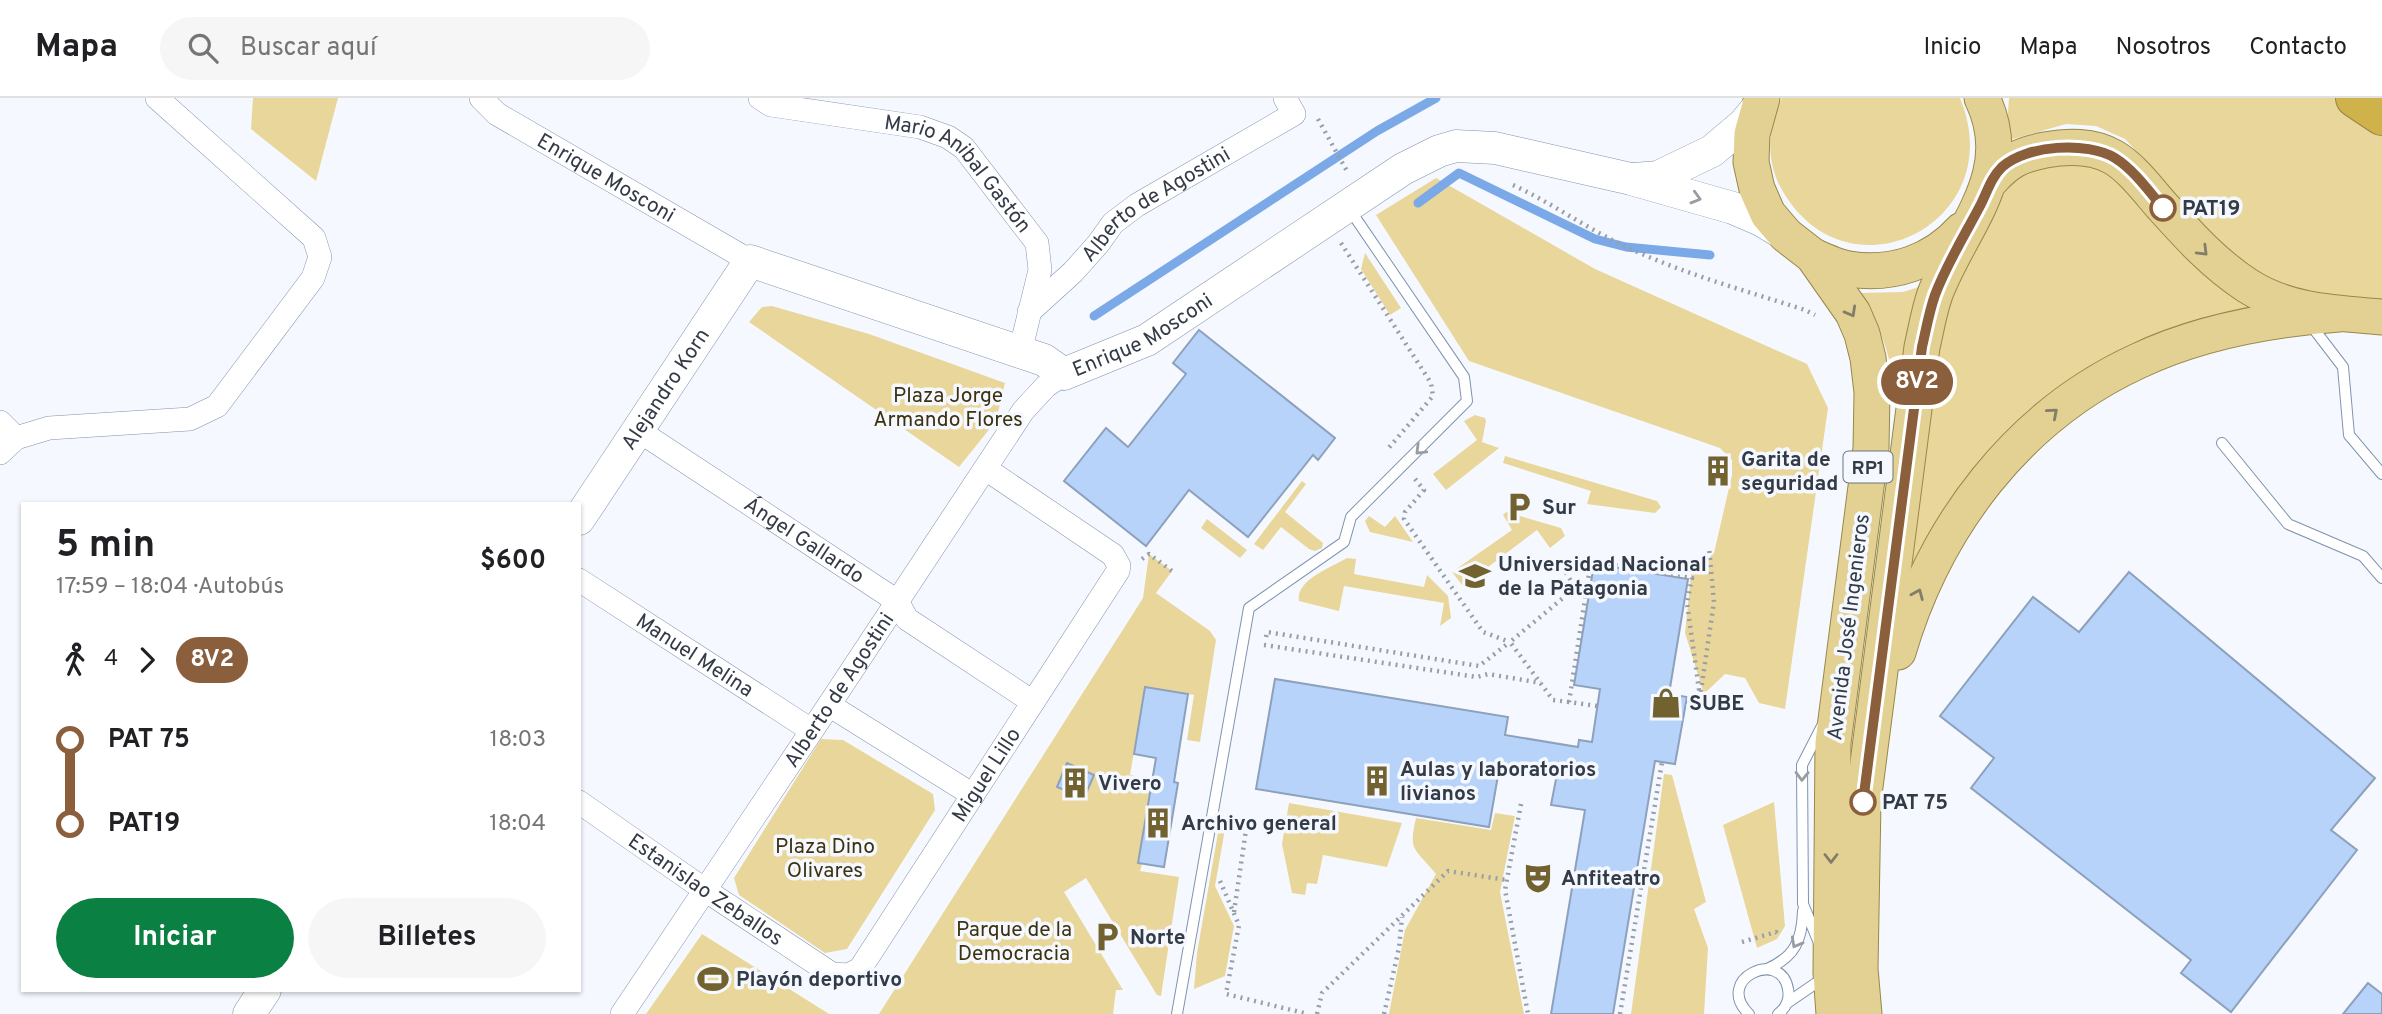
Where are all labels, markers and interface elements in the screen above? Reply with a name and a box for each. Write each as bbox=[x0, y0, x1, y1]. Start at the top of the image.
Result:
search box bbox=[160, 17, 650, 80]
text: Mapa bbox=[35, 27, 118, 69]
icon: search bbox=[184, 29, 222, 67]
text: Buscar aquí bbox=[240, 32, 377, 65]
text: Inicio bbox=[1924, 33, 1981, 63]
text: Mapa bbox=[2019, 33, 2078, 63]
text: Nosotros bbox=[2116, 33, 2211, 63]
text: Contacto bbox=[2249, 33, 2347, 63]
street label: Mario Anibal Gastón bbox=[882, 110, 1036, 239]
street label: Enrique Mosconi bbox=[532, 128, 679, 229]
street label: Alberto de Agostini bbox=[1076, 142, 1236, 268]
one-way arrow bbox=[1690, 189, 1702, 204]
marker: PAT19 bbox=[2150, 195, 2176, 221]
place label: PAT19 bbox=[2182, 196, 2240, 223]
one-way arrow bbox=[2195, 243, 2207, 255]
street label: Enrique Mosconi bbox=[1069, 288, 1218, 384]
one-way arrow bbox=[1843, 305, 1856, 318]
street label: Alejandro Korn bbox=[616, 324, 717, 456]
line badge: 8V2 bbox=[1877, 359, 1957, 405]
text: 8V2 bbox=[1895, 367, 1939, 397]
park label: Plaza Jorge Armando Flores bbox=[873, 383, 1023, 434]
one-way arrow bbox=[2045, 409, 2058, 421]
one-way arrow bbox=[1415, 442, 1428, 455]
place label: Garita de seguridad bbox=[1741, 447, 1838, 498]
road number: RP1 bbox=[1843, 452, 1892, 482]
building icon: Garita de seguridad bbox=[1701, 454, 1735, 488]
parking icon: Sur bbox=[1502, 490, 1536, 524]
street label: Ángel Gallardo bbox=[738, 491, 869, 591]
place label: Sur bbox=[1542, 495, 1576, 522]
street label: Avenida José Ingenieros bbox=[1822, 512, 1877, 742]
text: 5 min bbox=[56, 522, 155, 571]
text: $600 bbox=[480, 545, 546, 578]
place label: Universidad Nacional de la Patagonia bbox=[1498, 552, 1707, 603]
school or university icon: Universidad Nacional de la Patagonia bbox=[1458, 559, 1492, 593]
text: 17:59 – 18:04 · Autobús bbox=[56, 573, 284, 602]
one-way arrow bbox=[1910, 589, 1924, 601]
street label: Manuel Melina bbox=[630, 608, 758, 704]
street label: Alberto de Agostini bbox=[779, 608, 901, 773]
icon: walk bbox=[56, 641, 94, 679]
icon: forward bbox=[128, 641, 166, 679]
text: 4 bbox=[104, 645, 118, 674]
text: 8V2 bbox=[190, 645, 234, 675]
shop icon: SUBE bbox=[1649, 686, 1683, 720]
place label: SUBE bbox=[1689, 691, 1744, 718]
street label: Miguel Lillo bbox=[947, 723, 1028, 828]
text: PAT 75 bbox=[108, 724, 190, 757]
text: 18:03 bbox=[490, 726, 546, 755]
place label: Aulas y laboratorios livianos bbox=[1400, 757, 1596, 808]
building icon: Aulas y laboratorios livianos bbox=[1360, 764, 1394, 798]
building icon: Vivero bbox=[1058, 766, 1092, 800]
one-way arrow bbox=[1795, 770, 1810, 781]
place label: Vivero bbox=[1098, 771, 1162, 798]
marker: PAT 75 bbox=[1850, 789, 1876, 815]
place label: PAT 75 bbox=[1882, 790, 1948, 817]
building icon: Archivo general bbox=[1141, 806, 1175, 840]
text: PAT19 bbox=[108, 808, 180, 841]
text: 18:04 bbox=[489, 810, 546, 839]
place label: Archivo general bbox=[1181, 811, 1337, 838]
street label: Estanislao Zeballos bbox=[622, 828, 788, 953]
park label: Plaza Dino Olivares bbox=[775, 834, 875, 885]
one-way arrow bbox=[1823, 853, 1839, 863]
theatre icon: Anfiteatro bbox=[1521, 861, 1555, 895]
place label: Anfiteatro bbox=[1561, 866, 1661, 893]
button: Iniciar bbox=[56, 898, 294, 978]
button: Billetes bbox=[308, 898, 546, 978]
park label: Parque de la Democracia bbox=[956, 917, 1072, 968]
parking icon: Norte bbox=[1090, 920, 1124, 954]
place label: Norte bbox=[1130, 925, 1185, 952]
one-way arrow bbox=[1790, 935, 1804, 948]
sports icon: Playón deportivo bbox=[696, 962, 730, 996]
place label: Playón deportivo bbox=[736, 967, 902, 994]

